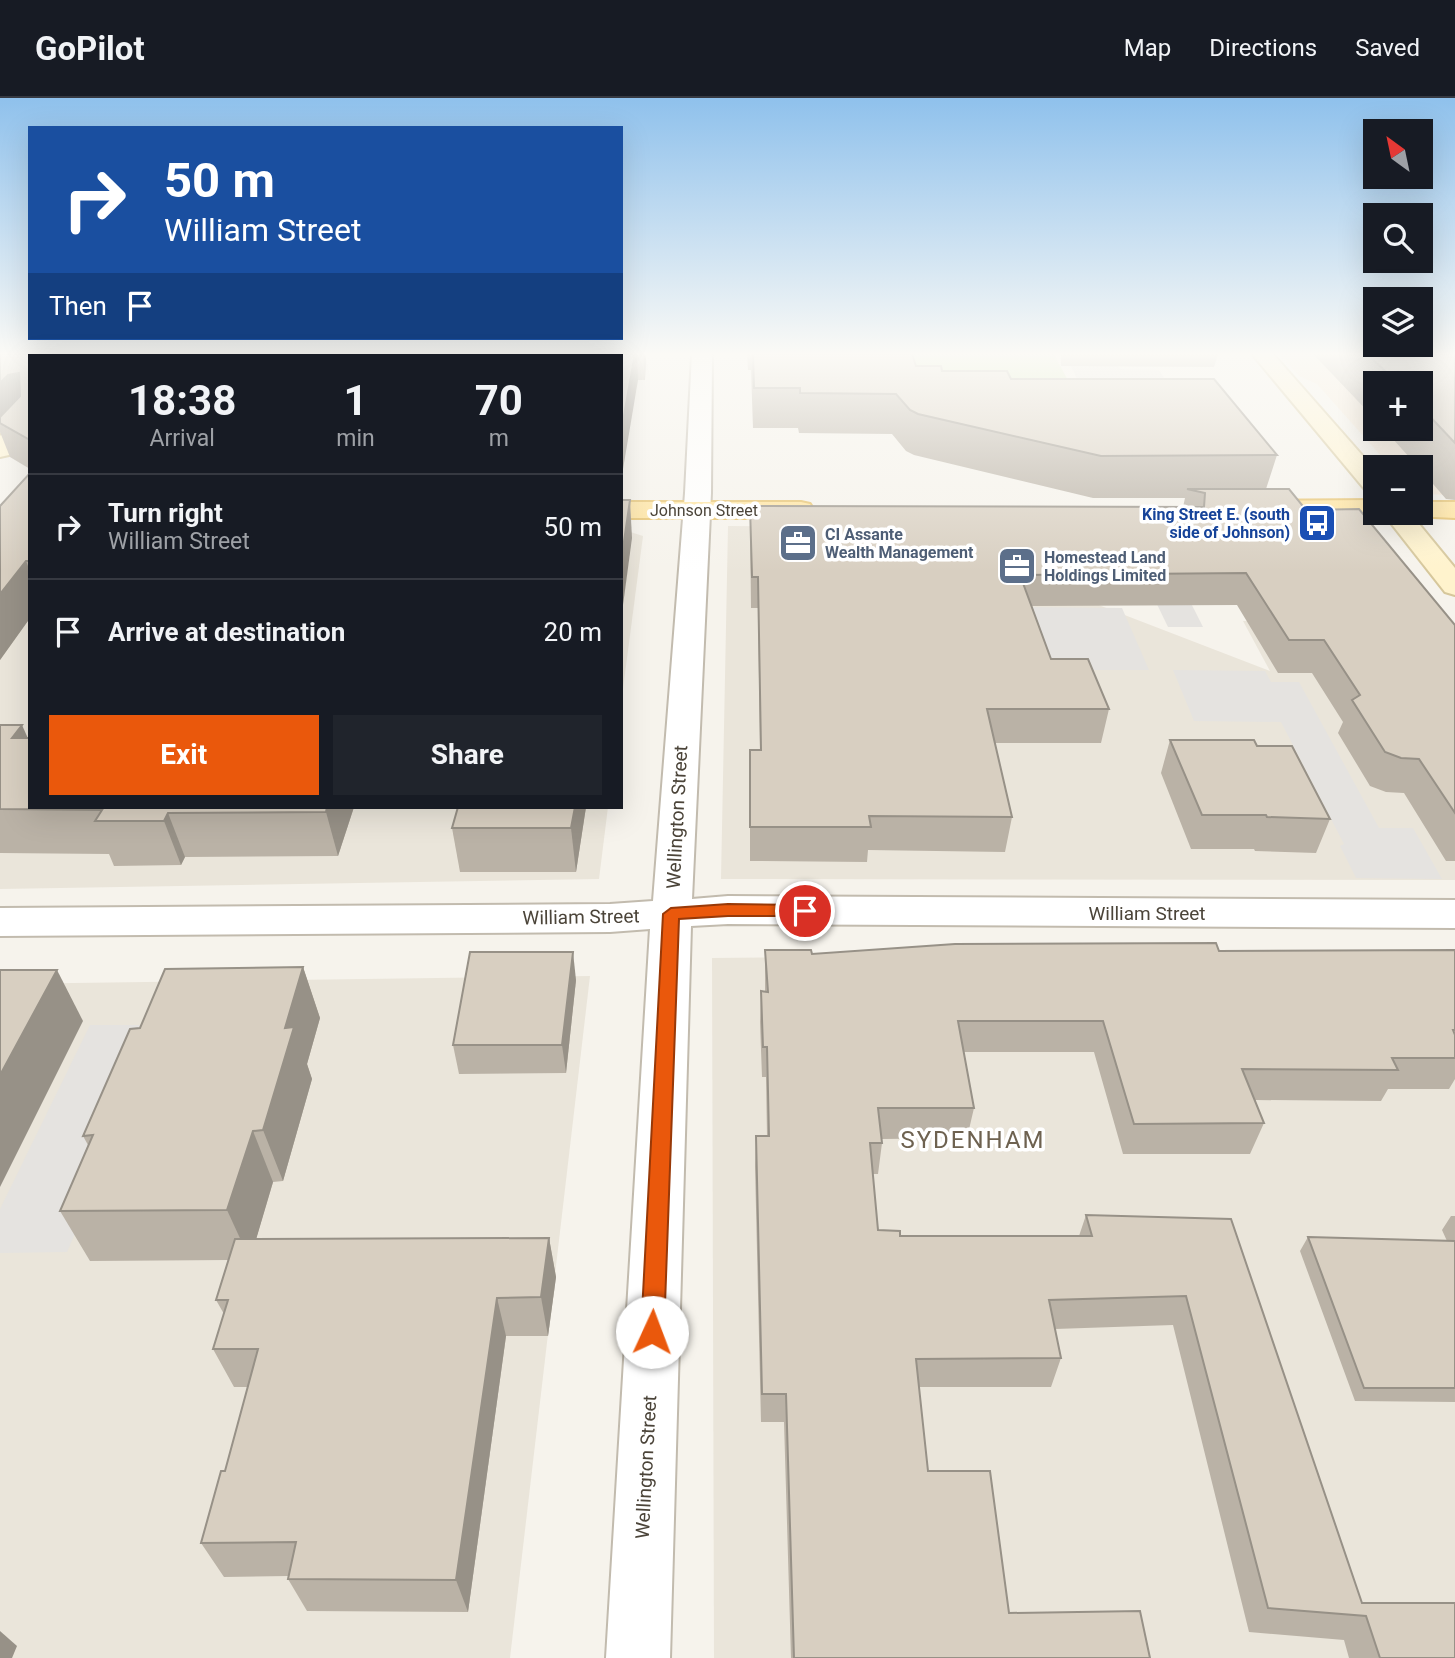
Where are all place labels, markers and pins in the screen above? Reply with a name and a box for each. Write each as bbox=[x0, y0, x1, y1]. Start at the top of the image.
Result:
bus stop icon: King Street E. (south side of Johnson) bbox=[1296, 502, 1338, 544]
place label: King Street E. (south side of Johnson) bbox=[1142, 505, 1290, 542]
office icon: CI Assante Wealth Management bbox=[777, 522, 819, 564]
place label: CI Assante Wealth Management bbox=[825, 525, 974, 562]
office icon: Homestead Land Holdings Limited bbox=[996, 545, 1038, 587]
place label: Homestead Land Holdings Limited bbox=[1044, 548, 1166, 585]
pin bbox=[775, 881, 835, 941]

